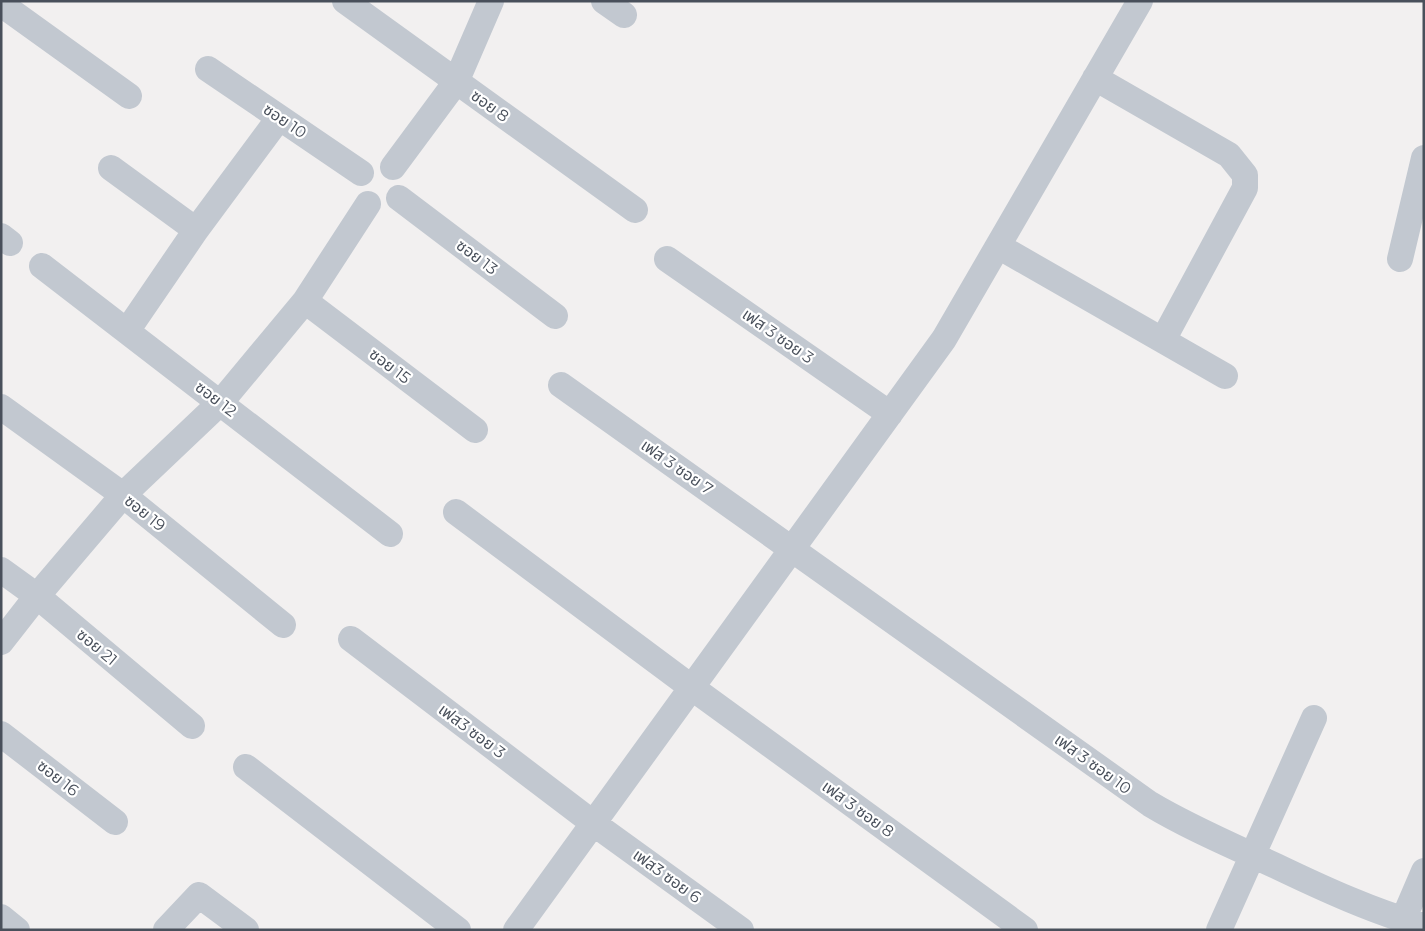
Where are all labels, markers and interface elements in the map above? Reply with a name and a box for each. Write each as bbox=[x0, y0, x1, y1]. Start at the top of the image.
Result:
street label: ซอย 8 bbox=[467, 86, 513, 126]
street label: ซอย 10 bbox=[260, 100, 310, 142]
street label: ซอย 13 bbox=[453, 235, 501, 279]
street label: เฟส 3 ซอย 3 bbox=[739, 304, 817, 368]
street label: ซอย 15 bbox=[366, 344, 414, 388]
street label: ซอย 12 bbox=[192, 377, 240, 421]
street label: เฟส 3 ซอย 7 bbox=[638, 435, 716, 499]
street label: ซอย 19 bbox=[121, 491, 169, 535]
street label: ซอย 21 bbox=[73, 625, 121, 669]
street label: เฟส3 ซอย 3 bbox=[435, 700, 509, 762]
street label: เฟส 3 ซอย 10 bbox=[1051, 730, 1135, 798]
street label: ซอย 16 bbox=[34, 756, 83, 800]
street label: เฟส 3 ซอย 8 bbox=[818, 777, 898, 841]
street label: เฟส3 ซอย 6 bbox=[629, 845, 705, 907]

